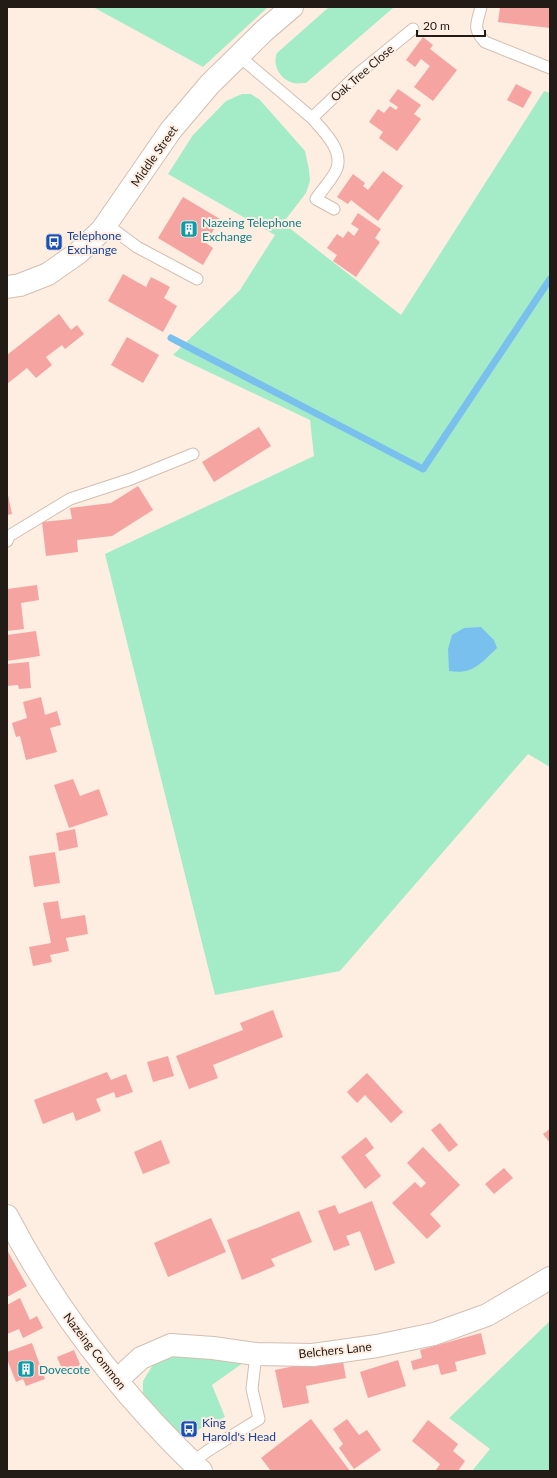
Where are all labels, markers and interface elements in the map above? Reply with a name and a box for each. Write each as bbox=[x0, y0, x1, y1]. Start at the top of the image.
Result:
scale bar bbox=[417, 12, 485, 38]
text: 20 m bbox=[423, 18, 450, 33]
street label: Oak Tree Close bbox=[327, 41, 397, 105]
street label: Middle Street bbox=[127, 122, 181, 189]
place label: Nazeing Telephone Exchange bbox=[202, 215, 302, 244]
building icon: Nazeing Telephone Exchange bbox=[179, 219, 199, 239]
place label: Telephone Exchange bbox=[67, 228, 121, 257]
bus stop icon: Telephone Exchange bbox=[44, 232, 64, 252]
street label: Nazeing Common bbox=[60, 1310, 130, 1392]
street label: Belchers Lane bbox=[298, 1339, 372, 1361]
building icon: Dovecote bbox=[16, 1359, 36, 1379]
place label: Dovecote bbox=[39, 1362, 90, 1377]
place label: King Harold's Head bbox=[202, 1415, 276, 1444]
bus stop icon: King Harold's Head bbox=[179, 1419, 199, 1439]

